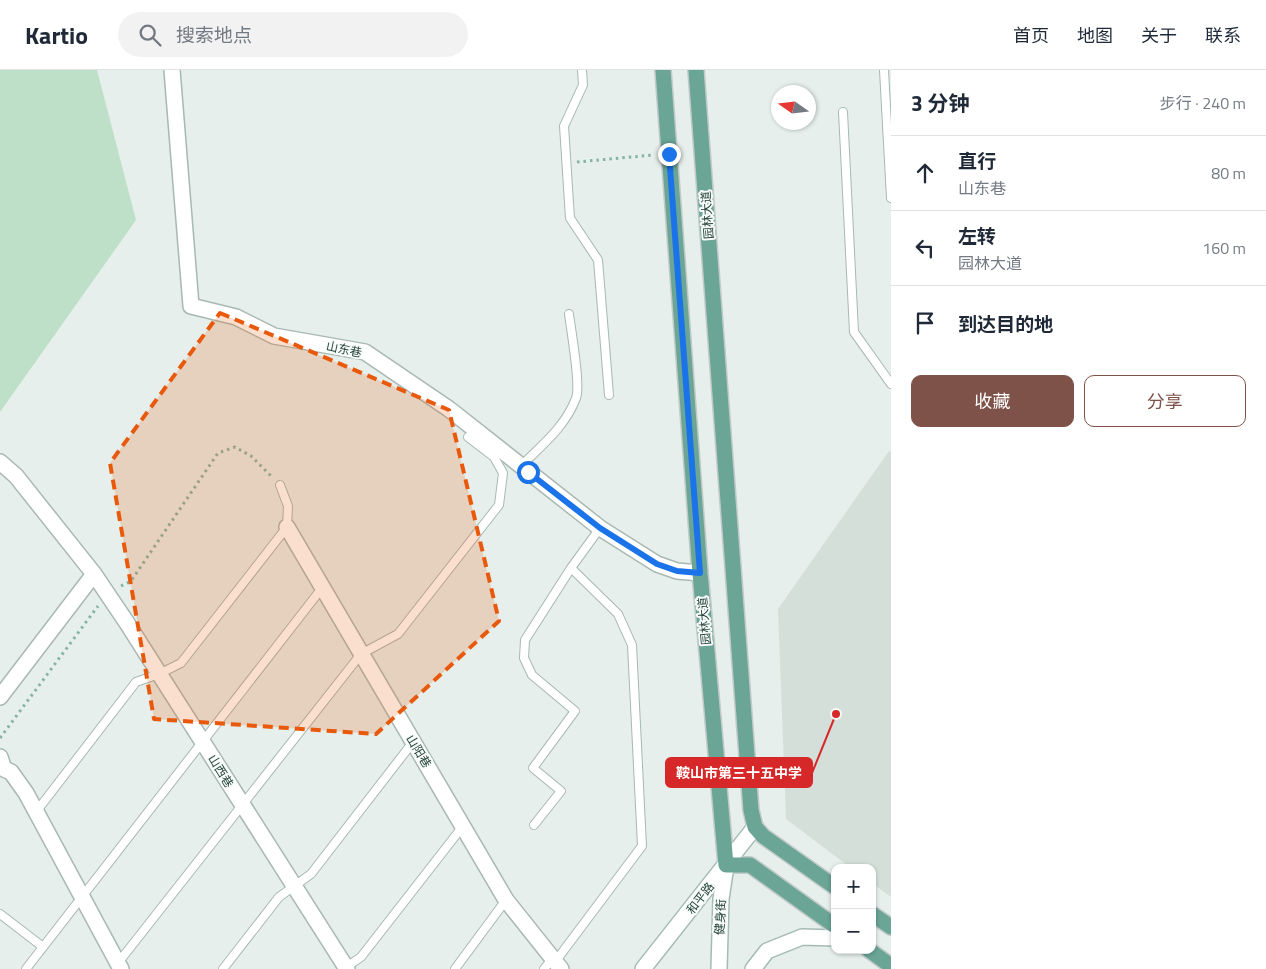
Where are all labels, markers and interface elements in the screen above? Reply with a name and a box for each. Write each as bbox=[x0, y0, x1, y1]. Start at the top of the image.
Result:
search box bbox=[118, 12, 468, 57]
text: Kartio bbox=[25, 17, 88, 53]
text: 搜索地点 bbox=[176, 20, 252, 49]
icon: search bbox=[136, 21, 164, 49]
text: 首页 bbox=[1013, 22, 1049, 49]
text: 地图 bbox=[1077, 22, 1113, 49]
text: 关于 bbox=[1141, 22, 1177, 49]
text: 联系 bbox=[1205, 22, 1241, 49]
north arrow bbox=[771, 85, 816, 130]
text: 3 分钟 bbox=[911, 87, 969, 119]
text: 步行 · 240 m bbox=[1160, 91, 1246, 115]
route end bbox=[658, 143, 681, 166]
text: 直行 bbox=[958, 146, 996, 175]
icon: ahead bbox=[911, 159, 939, 187]
text: 80 m bbox=[1211, 161, 1246, 185]
text: 山东巷 bbox=[958, 176, 1006, 200]
street label: 园林大道 bbox=[696, 190, 718, 240]
text: 左转 bbox=[958, 221, 996, 250]
icon: left bbox=[911, 234, 939, 262]
text: 160 m bbox=[1202, 236, 1246, 260]
text: 园林大道 bbox=[958, 251, 1022, 275]
icon: arrive bbox=[911, 309, 939, 337]
text: 到达目的地 bbox=[958, 309, 1053, 338]
street label: 山东巷 bbox=[324, 336, 364, 362]
button: 收藏 bbox=[911, 375, 1074, 427]
button: 分享 bbox=[1084, 375, 1246, 427]
route start bbox=[517, 461, 540, 484]
street label: 园林大道 bbox=[692, 596, 716, 646]
street label: 山阳巷 bbox=[402, 731, 436, 771]
street label: 山西巷 bbox=[203, 751, 239, 791]
callout: 鞍山市第三十五中学 bbox=[666, 758, 812, 787]
text: 鞍山市第三十五中学 bbox=[676, 762, 802, 783]
map controls bbox=[831, 864, 876, 954]
button: + bbox=[831, 864, 876, 909]
street label: 和平路 bbox=[681, 878, 719, 918]
street label: 健身街 bbox=[710, 899, 730, 935]
button: − bbox=[831, 909, 876, 954]

